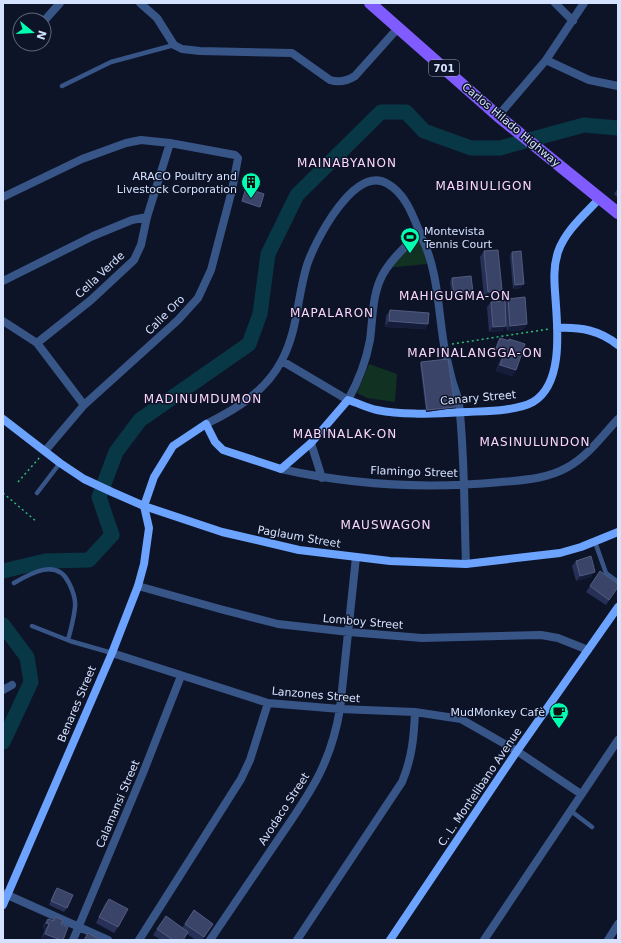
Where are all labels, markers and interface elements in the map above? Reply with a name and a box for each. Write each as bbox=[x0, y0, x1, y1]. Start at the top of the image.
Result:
north arrow bbox=[12, 12, 52, 52]
text: N bbox=[33, 29, 49, 41]
road number: 701 bbox=[429, 60, 459, 76]
street label: Carlos Hilado Highway bbox=[459, 80, 563, 170]
district label: MAINABYANON bbox=[297, 156, 397, 170]
place label: ARACO Poultry and Livestock Corporation bbox=[117, 170, 237, 196]
building icon: ARACO Poultry and Livestock Corporation bbox=[240, 171, 262, 199]
district label: MABINULIGON bbox=[435, 179, 533, 193]
place label: Montevista Tennis Court bbox=[423, 225, 493, 251]
sports icon: Montevista Tennis Court bbox=[399, 226, 421, 254]
street label: Cella Verde bbox=[73, 249, 127, 301]
district label: MAHIGUGMA-ON bbox=[399, 289, 511, 303]
street label: Calle Oro bbox=[143, 292, 188, 337]
district label: MAPALARON bbox=[290, 306, 374, 320]
district label: MAPINALANGGA-ON bbox=[407, 346, 543, 360]
street label: Canary Street bbox=[440, 388, 517, 408]
district label: MADINUMDUMON bbox=[144, 392, 262, 406]
district label: MABINALAK-ON bbox=[293, 427, 397, 441]
district label: MASINULUNDON bbox=[480, 435, 591, 449]
street label: Flamingo Street bbox=[370, 464, 459, 480]
district label: MAUSWAGON bbox=[341, 518, 431, 532]
street label: Paglaum Street bbox=[256, 523, 342, 551]
street label: Lomboy Street bbox=[322, 612, 404, 632]
street label: Benares Street bbox=[55, 663, 99, 744]
street label: Lanzones Street bbox=[271, 685, 361, 705]
cafe icon: MudMonkey Cafè bbox=[548, 701, 570, 729]
place label: MudMonkey Cafè bbox=[451, 706, 545, 719]
street label: C. L. Montelibano Avenue bbox=[435, 725, 525, 849]
street label: Calamansi Street bbox=[94, 757, 143, 850]
street label: Avodaco Street bbox=[256, 770, 313, 848]

